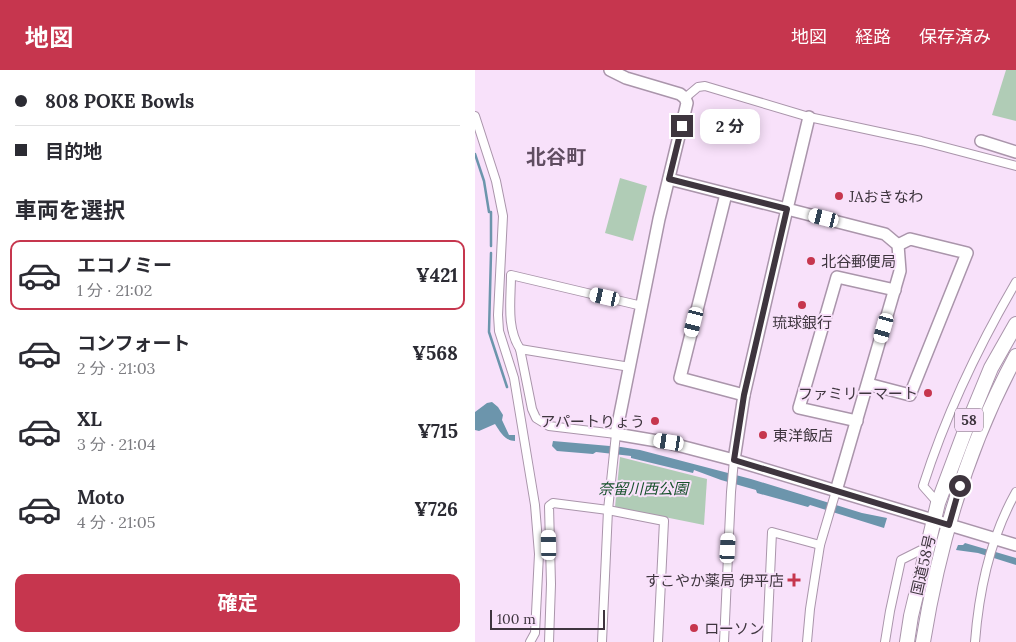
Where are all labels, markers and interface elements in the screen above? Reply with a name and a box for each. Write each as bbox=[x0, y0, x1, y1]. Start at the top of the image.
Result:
text: 地図 bbox=[25, 22, 73, 53]
text: 地図 bbox=[791, 25, 827, 48]
text: 経路 bbox=[855, 25, 891, 48]
text: 保存済み bbox=[919, 25, 991, 48]
text: 808 POKE Bowls bbox=[45, 89, 194, 113]
callout: 2 分 bbox=[699, 108, 759, 144]
route end bbox=[671, 115, 693, 137]
text: 2 分 bbox=[716, 116, 744, 136]
text: 目的地 bbox=[45, 139, 102, 163]
district label: 北谷町 bbox=[526, 144, 586, 169]
place label: JAおきなわ bbox=[848, 187, 924, 206]
marker: JAおきなわ bbox=[833, 190, 845, 202]
text: 車両を選択 bbox=[15, 196, 125, 224]
car bbox=[807, 207, 840, 229]
place label: 北谷郵便局 bbox=[821, 252, 896, 271]
icon: car bbox=[17, 253, 62, 298]
text: エコノミー bbox=[77, 253, 172, 277]
marker: 北谷郵便局 bbox=[805, 255, 817, 267]
text: ¥421 bbox=[416, 263, 458, 287]
text: 1 分 · 21:02 bbox=[77, 280, 152, 300]
car bbox=[588, 286, 621, 308]
marker: 琉球銀行 bbox=[796, 299, 808, 311]
car bbox=[683, 306, 704, 338]
car bbox=[872, 312, 895, 344]
place label: 琉球銀行 bbox=[772, 313, 832, 332]
icon: car bbox=[17, 331, 62, 376]
text: コンフォート bbox=[77, 331, 190, 355]
text: ¥568 bbox=[412, 341, 458, 365]
text: 2 分 · 21:03 bbox=[77, 358, 155, 378]
place label: ファミリーマート bbox=[798, 384, 918, 403]
marker: ファミリーマート bbox=[922, 387, 934, 399]
text: XL bbox=[77, 407, 102, 431]
road number: 58 bbox=[955, 408, 983, 432]
icon: car bbox=[17, 409, 62, 454]
place label: アパートりょう bbox=[540, 412, 645, 431]
marker: アパートりょう bbox=[649, 415, 661, 427]
text: ¥715 bbox=[417, 419, 458, 443]
place label: 東洋飯店 bbox=[773, 426, 833, 445]
marker: 東洋飯店 bbox=[757, 429, 769, 441]
car bbox=[653, 432, 684, 452]
text: 3 分 · 21:04 bbox=[77, 434, 156, 454]
route start bbox=[949, 475, 971, 497]
park label: 奈留川西公園 bbox=[598, 479, 690, 498]
text: Moto bbox=[77, 485, 124, 509]
icon: car bbox=[17, 487, 62, 532]
text: ¥726 bbox=[414, 497, 458, 521]
text: 4 分 · 21:05 bbox=[77, 512, 155, 532]
car bbox=[541, 530, 556, 560]
car bbox=[719, 533, 736, 563]
street label: 国道58号 bbox=[907, 533, 939, 597]
place label: すこやか薬局 伊平店 bbox=[645, 571, 784, 590]
button: 確定 bbox=[15, 574, 460, 632]
marker: すこやか薬局 伊平店 bbox=[788, 574, 800, 586]
scale bar bbox=[490, 607, 605, 630]
text: 100 m bbox=[497, 610, 536, 628]
place label: ローソン bbox=[704, 619, 764, 638]
marker: ローソン bbox=[688, 622, 700, 634]

